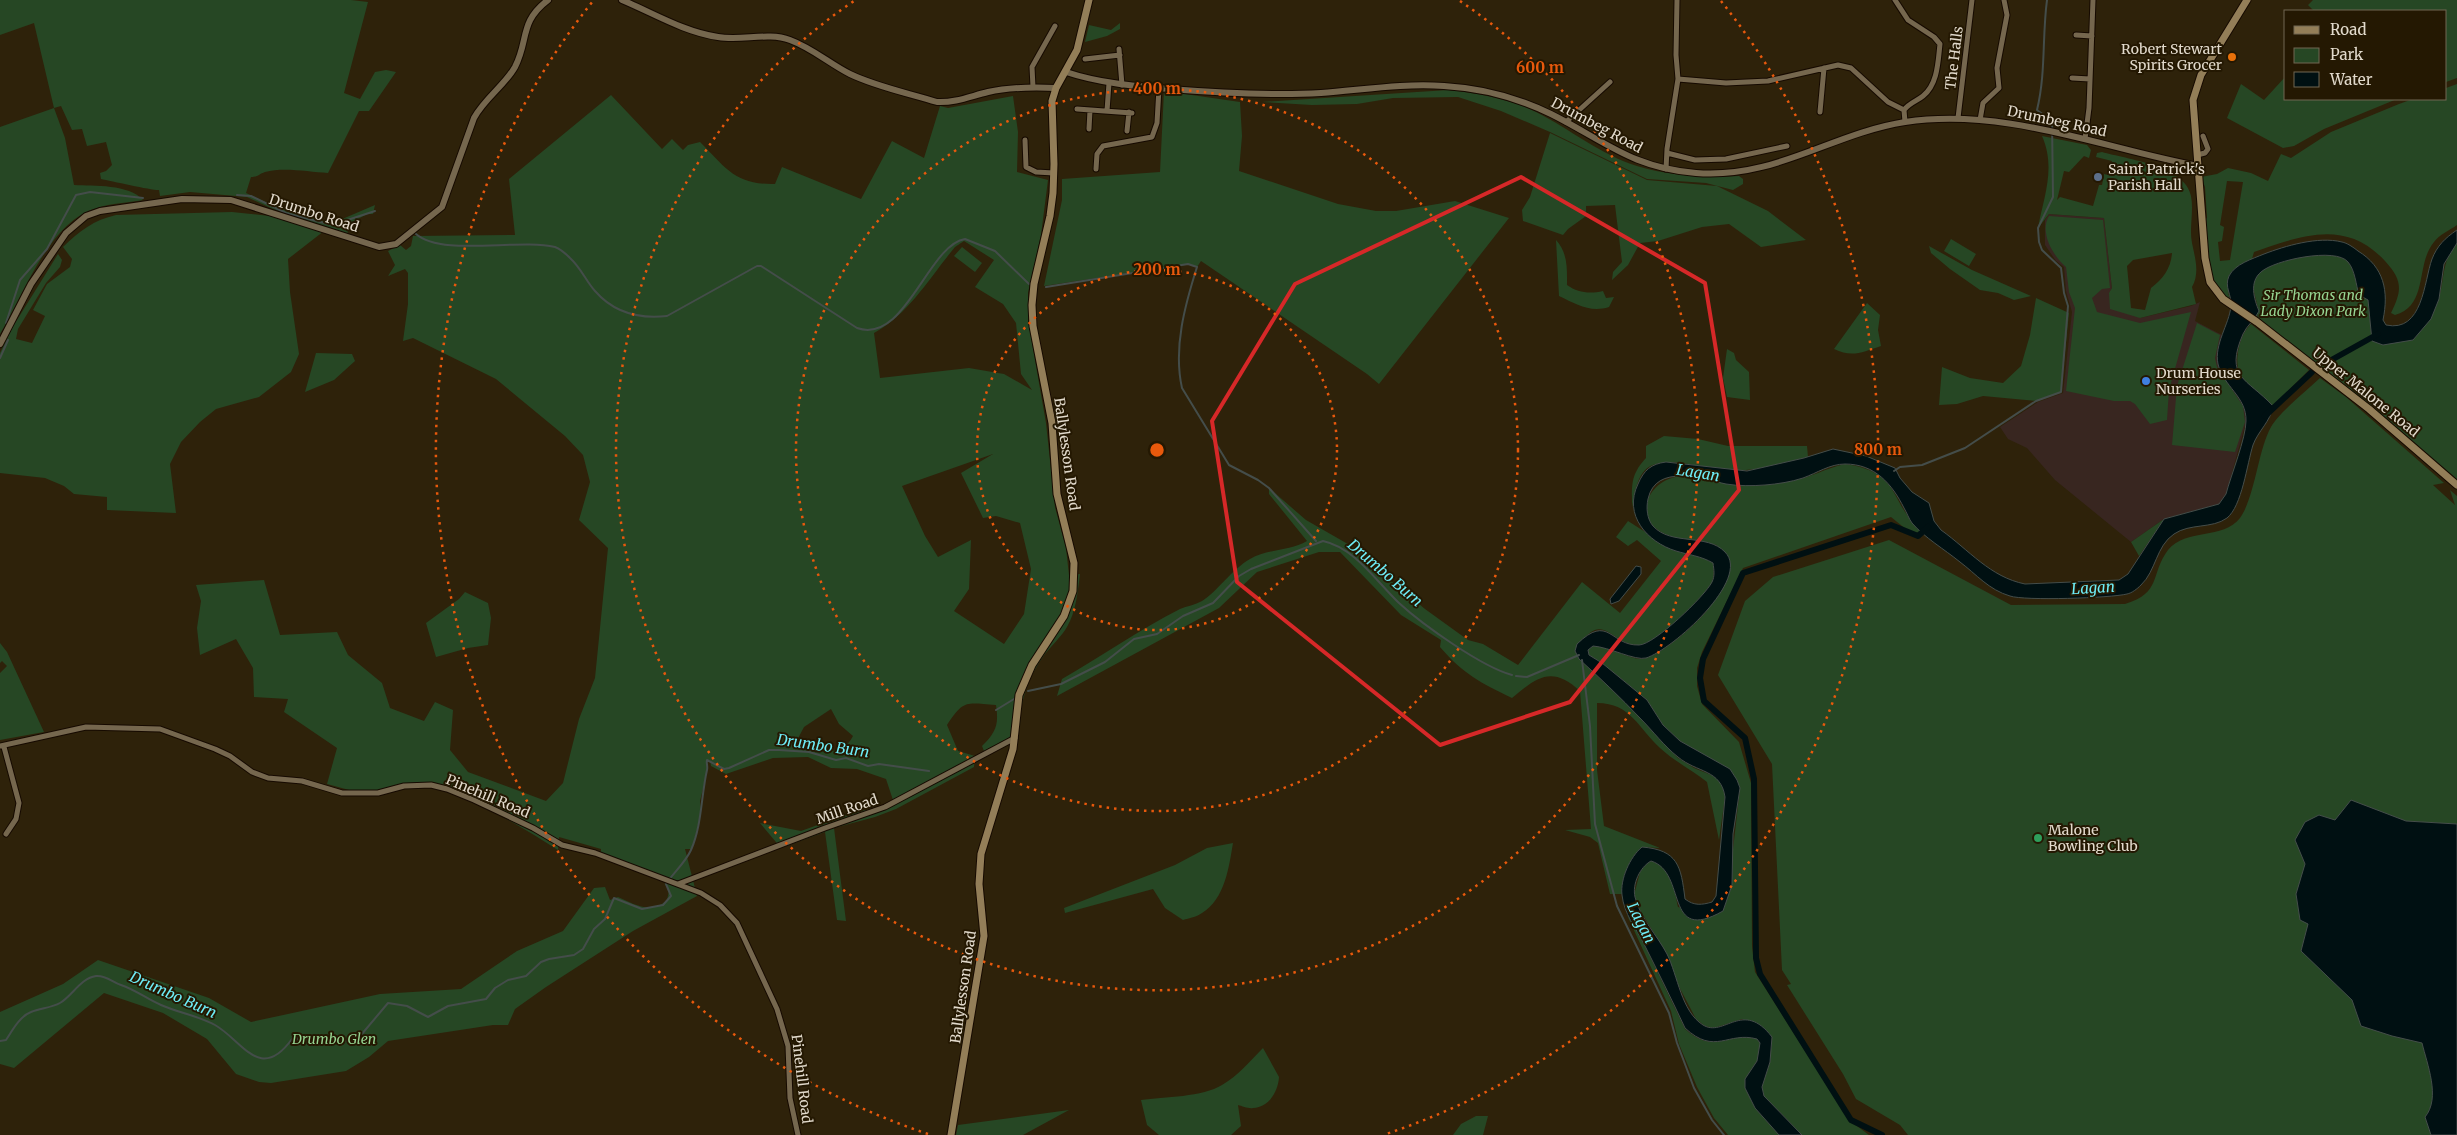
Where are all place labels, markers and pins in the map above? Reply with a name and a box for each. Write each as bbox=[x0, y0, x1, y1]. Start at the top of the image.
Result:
place label: Robert Stewart Spirits Grocer bbox=[2121, 40, 2223, 74]
marker: Robert Stewart Spirits Grocer bbox=[2226, 51, 2238, 63]
place label: Saint Patrick's Parish Hall bbox=[2108, 160, 2205, 194]
marker: Saint Patrick's Parish Hall bbox=[2092, 171, 2104, 183]
place label: Drum House Nurseries bbox=[2156, 364, 2241, 398]
marker: Drum House Nurseries bbox=[2140, 375, 2152, 387]
centre of rings bbox=[1148, 441, 1166, 459]
place label: Malone Bowling Club bbox=[2048, 821, 2138, 855]
marker: Malone Bowling Club bbox=[2032, 832, 2044, 844]

